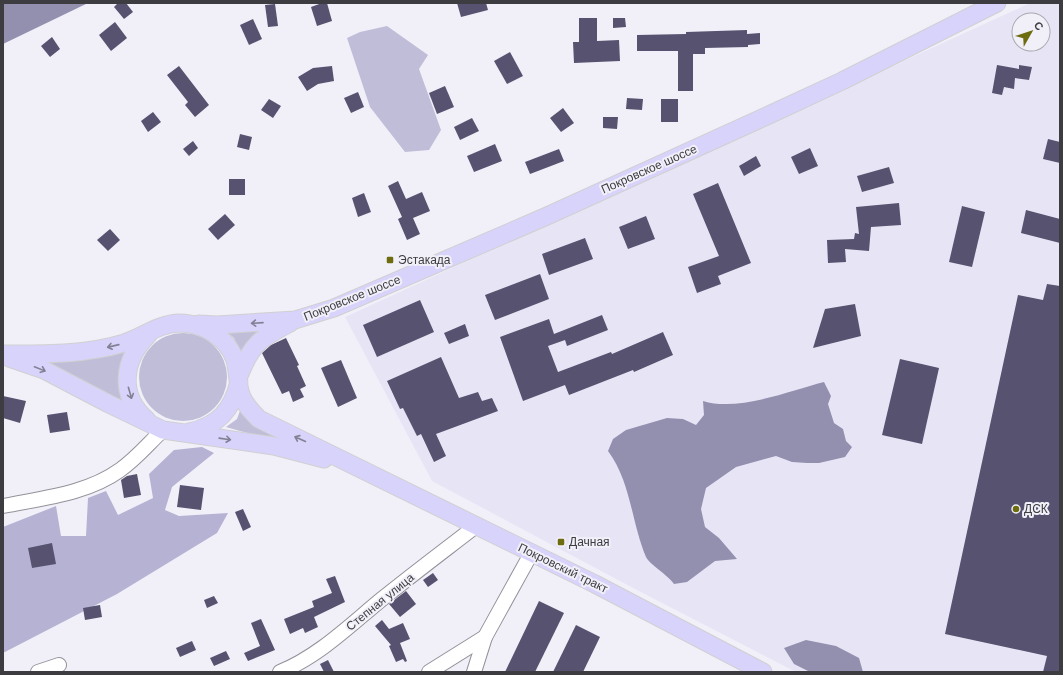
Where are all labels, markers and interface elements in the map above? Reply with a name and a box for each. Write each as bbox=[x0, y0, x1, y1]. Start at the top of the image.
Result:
north arrow bbox=[1011, 12, 1051, 52]
text: С bbox=[1032, 19, 1046, 33]
street label: Покровское шоссе bbox=[599, 141, 699, 196]
place label: Эстакада bbox=[398, 253, 451, 267]
marker: Эстакада bbox=[385, 255, 395, 265]
street label: Покровское шоссе bbox=[302, 272, 403, 324]
one-way arrow bbox=[251, 319, 264, 326]
one-way arrow bbox=[106, 342, 119, 350]
one-way arrow bbox=[34, 366, 46, 373]
one-way arrow bbox=[127, 386, 134, 399]
one-way arrow bbox=[218, 435, 231, 443]
one-way arrow bbox=[295, 435, 307, 442]
place label: ДСК bbox=[1024, 502, 1048, 516]
marker: ДСК bbox=[1011, 504, 1021, 514]
place label: Дачная bbox=[569, 535, 610, 549]
marker: Дачная bbox=[556, 537, 566, 547]
street label: Покровский тракт bbox=[516, 540, 610, 596]
street label: Степная улица bbox=[343, 570, 417, 634]

